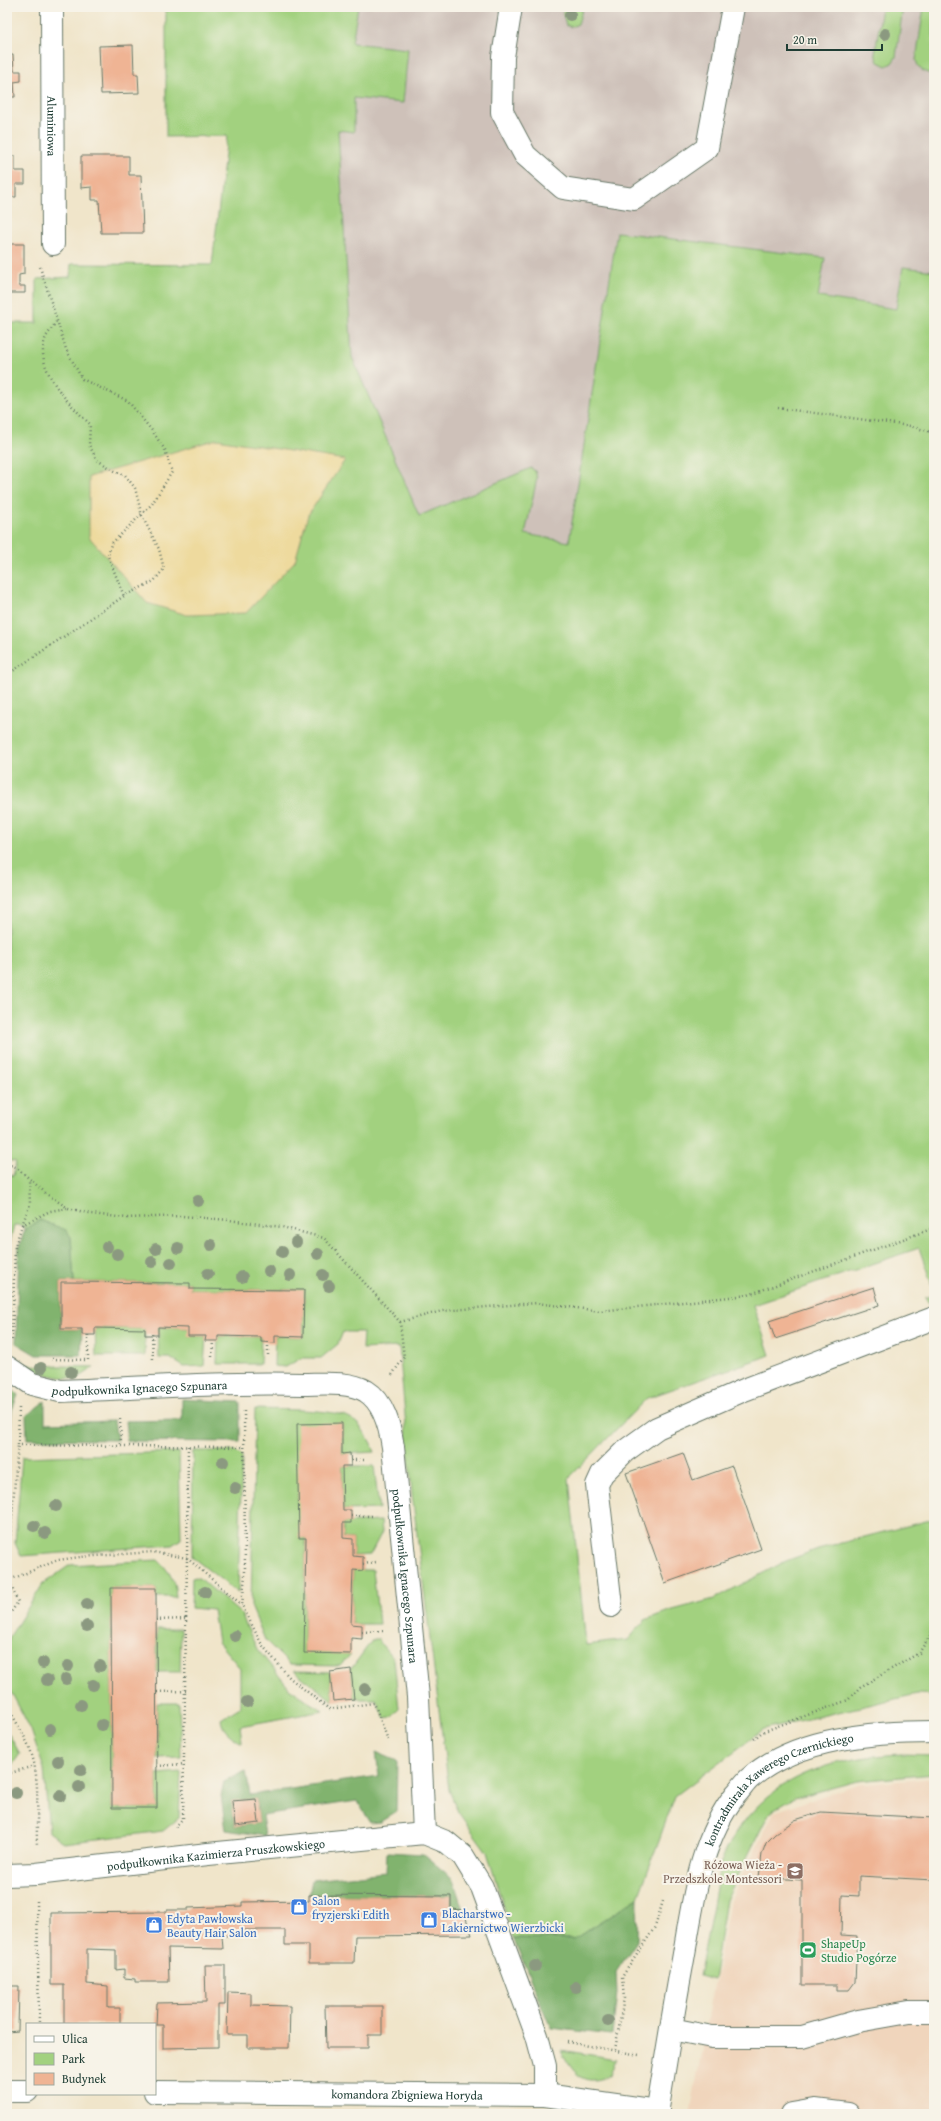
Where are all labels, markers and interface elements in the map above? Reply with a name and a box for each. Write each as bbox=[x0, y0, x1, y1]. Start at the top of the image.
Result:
scale bar bbox=[787, 26, 882, 52]
text: 20 m bbox=[793, 31, 817, 48]
street label: Aluminiowa bbox=[44, 96, 61, 157]
street label: podpułkownika Ignacego Szpunara bbox=[50, 1376, 228, 1400]
street label: podpułkownika Ignacego Szpunara bbox=[389, 1488, 423, 1664]
street label: kontradmirała Xawerego Czernickiego bbox=[700, 1729, 855, 1848]
street label: podpułkownika Kazimierza Pruszkowskiego bbox=[106, 1834, 326, 1874]
place label: Różowa Wieża - Przedszkole Montessori bbox=[663, 1856, 783, 1887]
school or university icon: Różowa Wieża - Przedszkole Montessori bbox=[785, 1861, 805, 1881]
place label: Salon fryzjerski Edith bbox=[312, 1892, 390, 1923]
shop icon: Salon fryzjerski Edith bbox=[289, 1897, 309, 1917]
place label: Blacharstwo - Lakiernictwo Wierzbicki bbox=[442, 1905, 565, 1936]
place label: Edyta Pawłowska Beauty Hair Salon bbox=[167, 1910, 257, 1941]
shop icon: Blacharstwo - Lakiernictwo Wierzbicki bbox=[419, 1910, 439, 1930]
shop icon: Edyta Pawłowska Beauty Hair Salon bbox=[144, 1915, 164, 1935]
place label: ShapeUp Studio Pogórze bbox=[821, 1935, 897, 1966]
sports icon: ShapeUp Studio Pogórze bbox=[798, 1940, 818, 1960]
legend bbox=[26, 2023, 156, 2095]
text: Ulica bbox=[62, 2030, 88, 2047]
text: Park bbox=[62, 2050, 86, 2067]
text: Budynek bbox=[62, 2070, 107, 2087]
street label: komandora Zbigniewa Horyda bbox=[331, 2085, 483, 2103]

